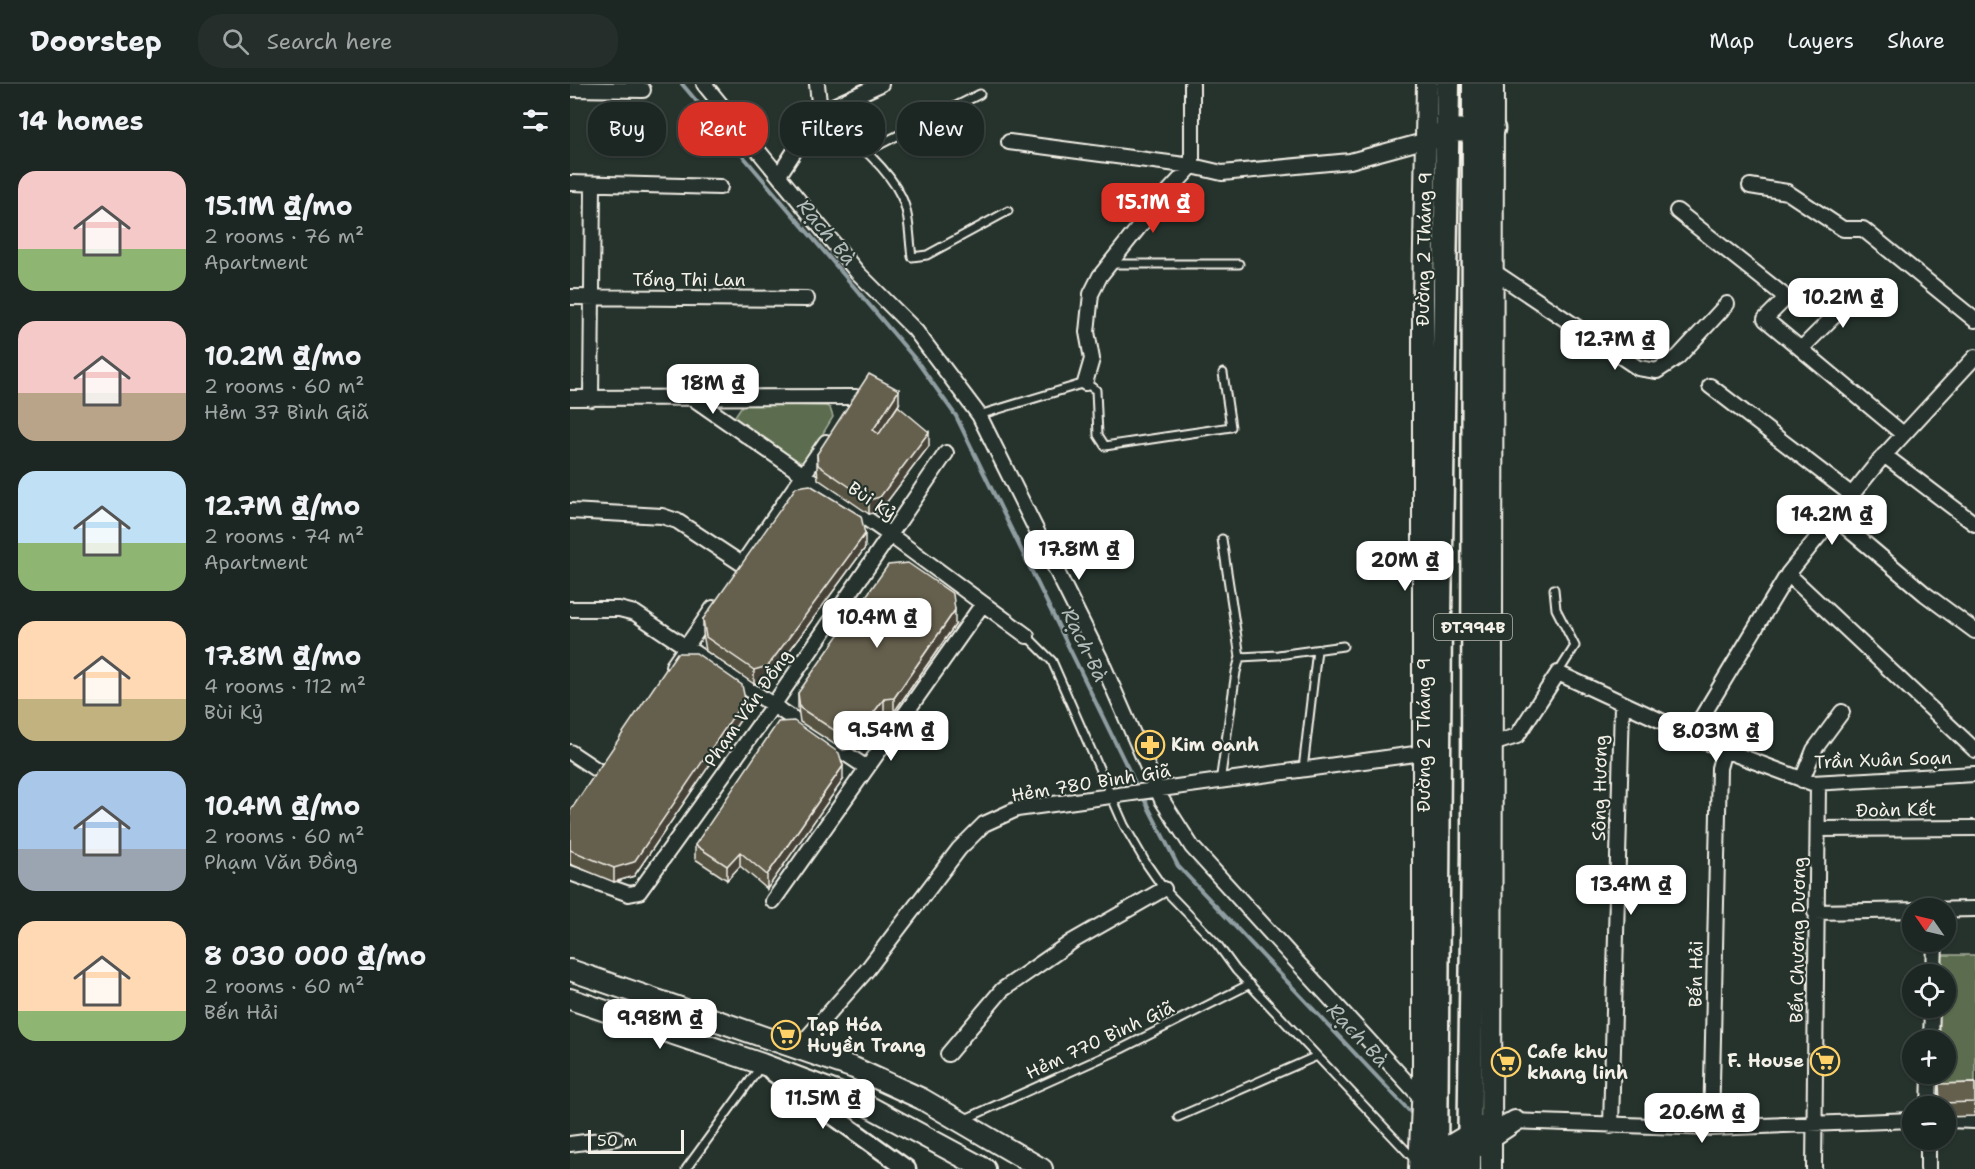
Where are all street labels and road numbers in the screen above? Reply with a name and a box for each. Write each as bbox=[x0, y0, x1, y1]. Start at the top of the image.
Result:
street label: Đường 2 Tháng 9 bbox=[1411, 171, 1437, 327]
street label: Tống Thị Lan bbox=[632, 268, 746, 292]
street label: Bùi Kỷ bbox=[843, 476, 901, 526]
road number: ĐT.994B bbox=[1434, 614, 1512, 640]
street label: Phạm Văn Đồng bbox=[698, 644, 798, 772]
street label: Đường 2 Tháng 9 bbox=[1412, 658, 1436, 812]
street label: Sông Hương bbox=[1587, 735, 1613, 841]
street label: Trần Xuân Soạn bbox=[1814, 746, 1952, 774]
street label: Hẻm 780 Bình Giã bbox=[1009, 759, 1173, 807]
street label: Đoàn Kết bbox=[1856, 797, 1936, 823]
street label: Bến Chương Dương bbox=[1785, 857, 1811, 1023]
street label: Bến Hải bbox=[1683, 940, 1709, 1008]
street label: Hẻm 770 Bình Giã bbox=[1022, 995, 1178, 1085]

